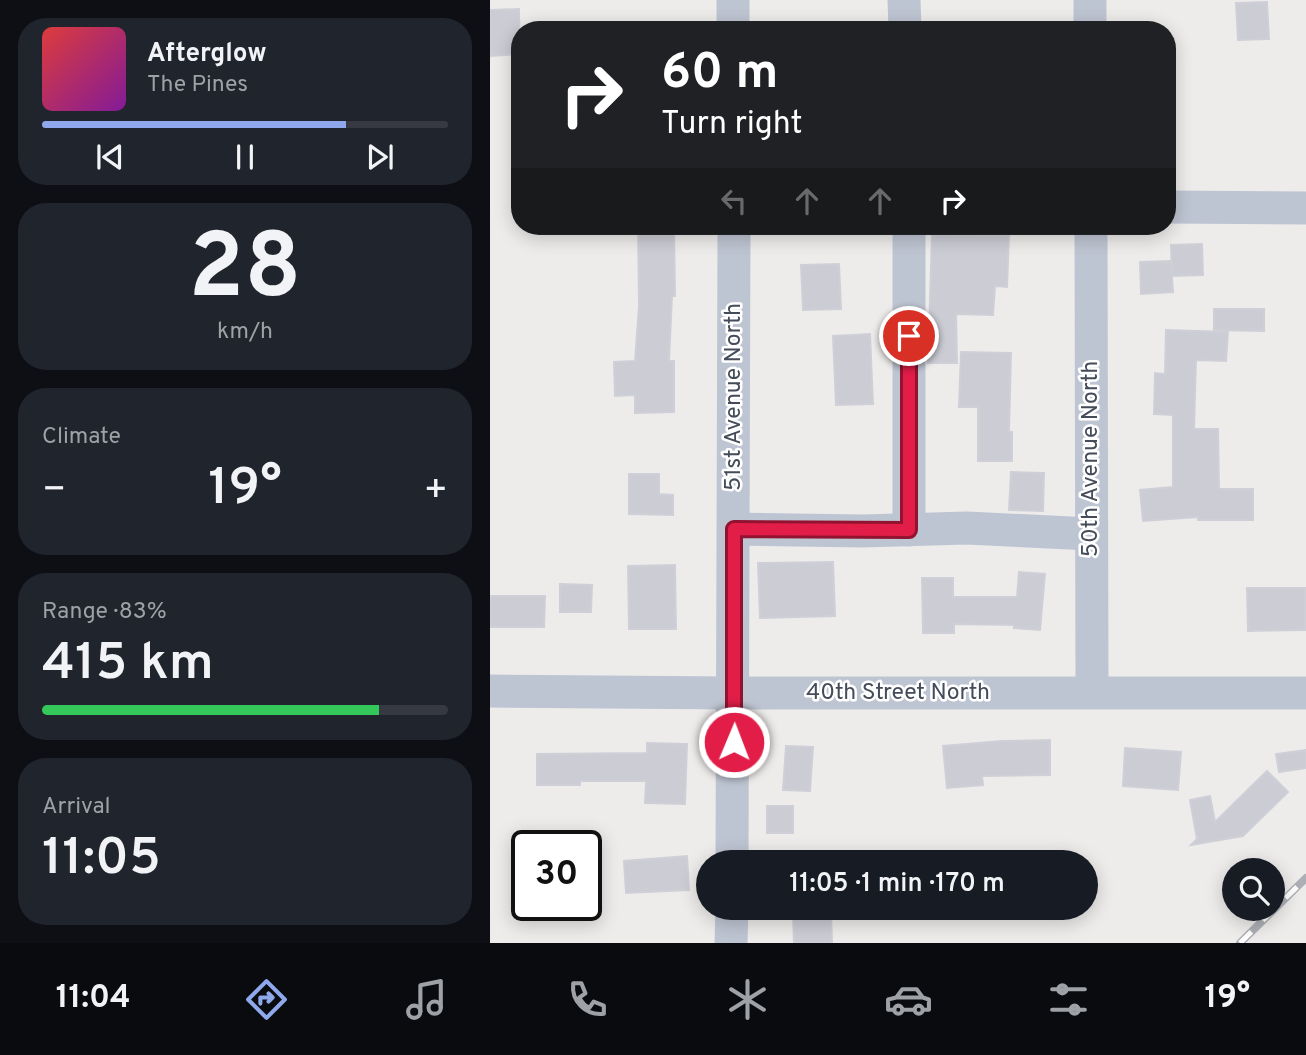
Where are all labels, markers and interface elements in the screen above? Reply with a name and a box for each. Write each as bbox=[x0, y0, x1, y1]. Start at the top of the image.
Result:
text: Afterglow bbox=[147, 38, 267, 71]
text: 60 m bbox=[661, 44, 779, 106]
icon: right bbox=[546, 49, 637, 140]
text: The Pines bbox=[147, 71, 248, 100]
text: Turn right bbox=[661, 105, 803, 145]
icon: previous bbox=[91, 138, 129, 176]
icon: pause bbox=[226, 138, 264, 176]
icon: next bbox=[361, 138, 399, 176]
icon: left bbox=[715, 182, 753, 220]
icon: ahead bbox=[788, 182, 826, 220]
icon: ahead bbox=[861, 182, 899, 220]
icon: right bbox=[934, 182, 972, 220]
text: 28 bbox=[189, 215, 301, 330]
street label: 51st Avenue North bbox=[720, 303, 749, 491]
pin bbox=[879, 306, 939, 366]
icon: arrive bbox=[890, 317, 928, 355]
text: km/h bbox=[217, 318, 273, 347]
street label: 50th Avenue North bbox=[1077, 361, 1106, 557]
text: Climate bbox=[42, 423, 121, 452]
text: 19° bbox=[208, 457, 282, 523]
text: − bbox=[42, 467, 67, 516]
text: + bbox=[423, 467, 448, 516]
text: Range · 83% bbox=[42, 598, 167, 627]
text: 415 km bbox=[42, 632, 214, 698]
street label: 40th Street North bbox=[806, 679, 990, 708]
position arrow bbox=[697, 705, 771, 779]
text: Arrival bbox=[42, 793, 111, 822]
text: 11:05 bbox=[42, 827, 161, 893]
speed limit sign: 30 bbox=[511, 830, 602, 921]
map controls bbox=[1222, 858, 1285, 921]
button: search bbox=[1222, 858, 1285, 921]
text: 11:05 · 1 min · 170 m bbox=[789, 868, 1005, 901]
icon: directions bbox=[242, 975, 291, 1024]
icon: music bbox=[402, 975, 451, 1024]
icon: phone bbox=[563, 975, 612, 1024]
icon: climate bbox=[723, 975, 772, 1024]
icon: car bbox=[884, 975, 933, 1024]
icon: filters bbox=[1044, 975, 1093, 1024]
text: 11:04 bbox=[56, 979, 131, 1019]
text: 19° bbox=[1204, 979, 1250, 1019]

